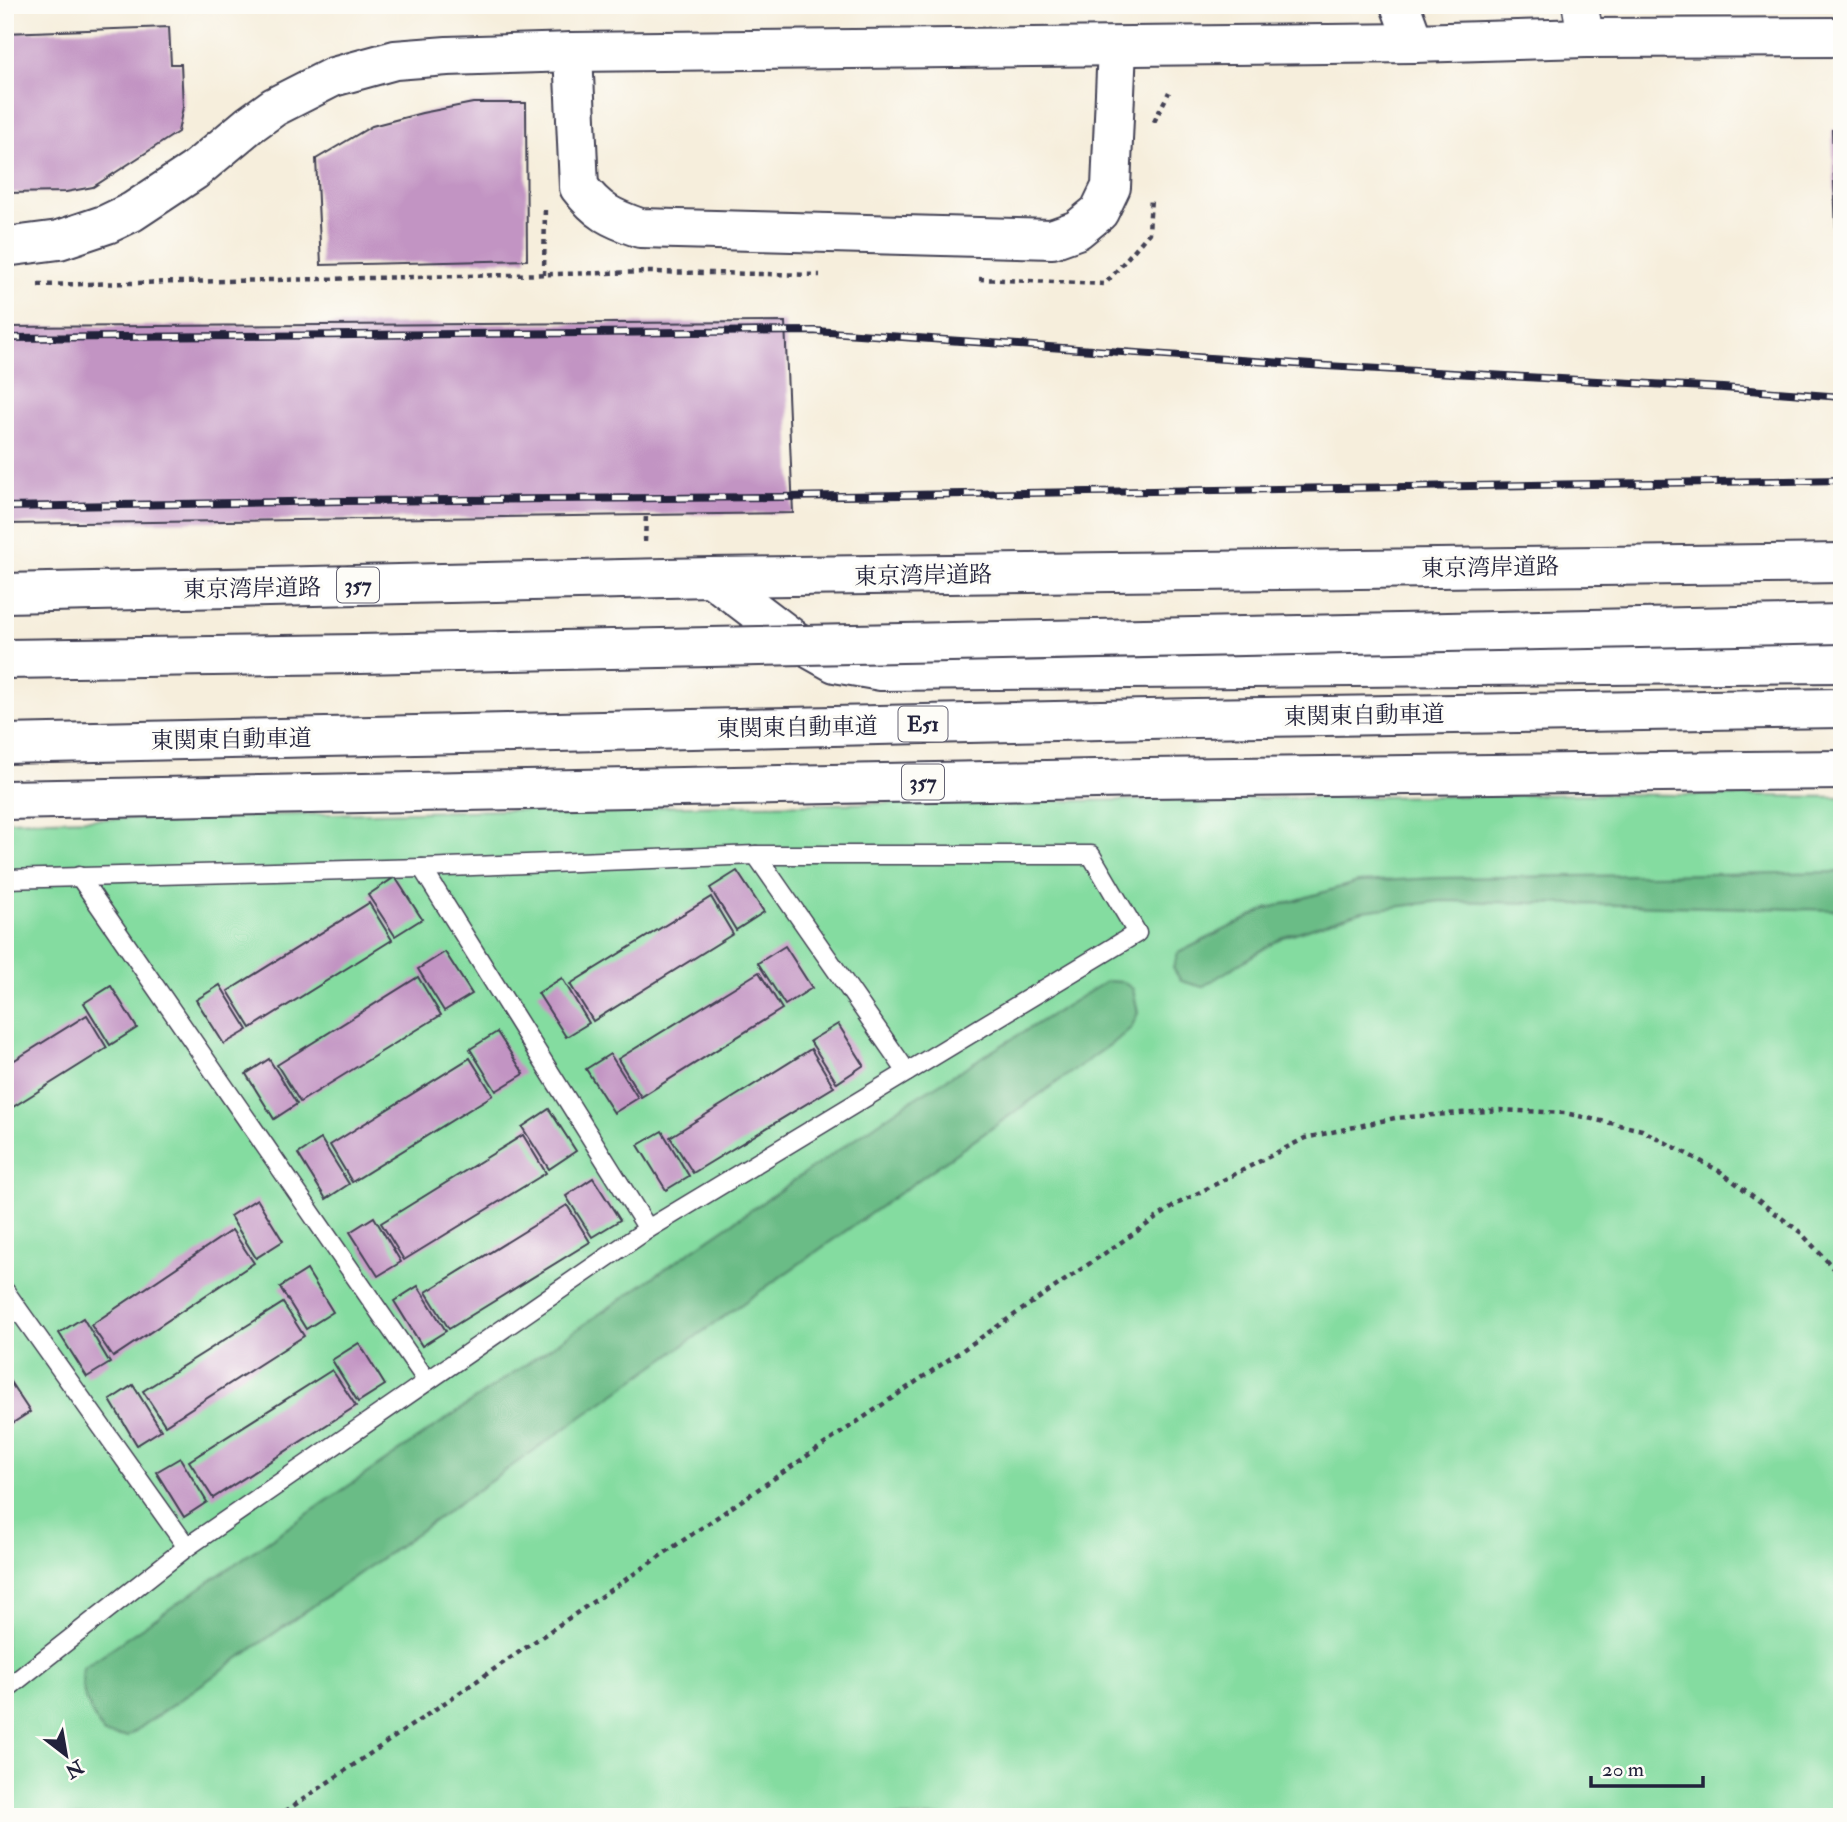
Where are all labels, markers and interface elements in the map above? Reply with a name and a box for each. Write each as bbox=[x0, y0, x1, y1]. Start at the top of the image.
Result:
street label: 東京湾岸道路 bbox=[1421, 552, 1559, 583]
street label: 東京湾岸道路 bbox=[854, 560, 992, 591]
road number: 357 bbox=[337, 568, 379, 602]
street label: 東京湾岸道路 bbox=[183, 573, 321, 604]
street label: 東関東自動車道 bbox=[1283, 700, 1445, 731]
road number: E51 bbox=[898, 706, 948, 742]
street label: 東関東自動車道 bbox=[716, 712, 878, 743]
street label: 東関東自動車道 bbox=[150, 724, 312, 755]
road number: 357 bbox=[902, 764, 944, 800]
north arrow bbox=[32, 1720, 102, 1790]
scale bar bbox=[1591, 1745, 1703, 1789]
text: N bbox=[60, 1754, 89, 1784]
text: 20 m bbox=[1602, 1756, 1644, 1783]

